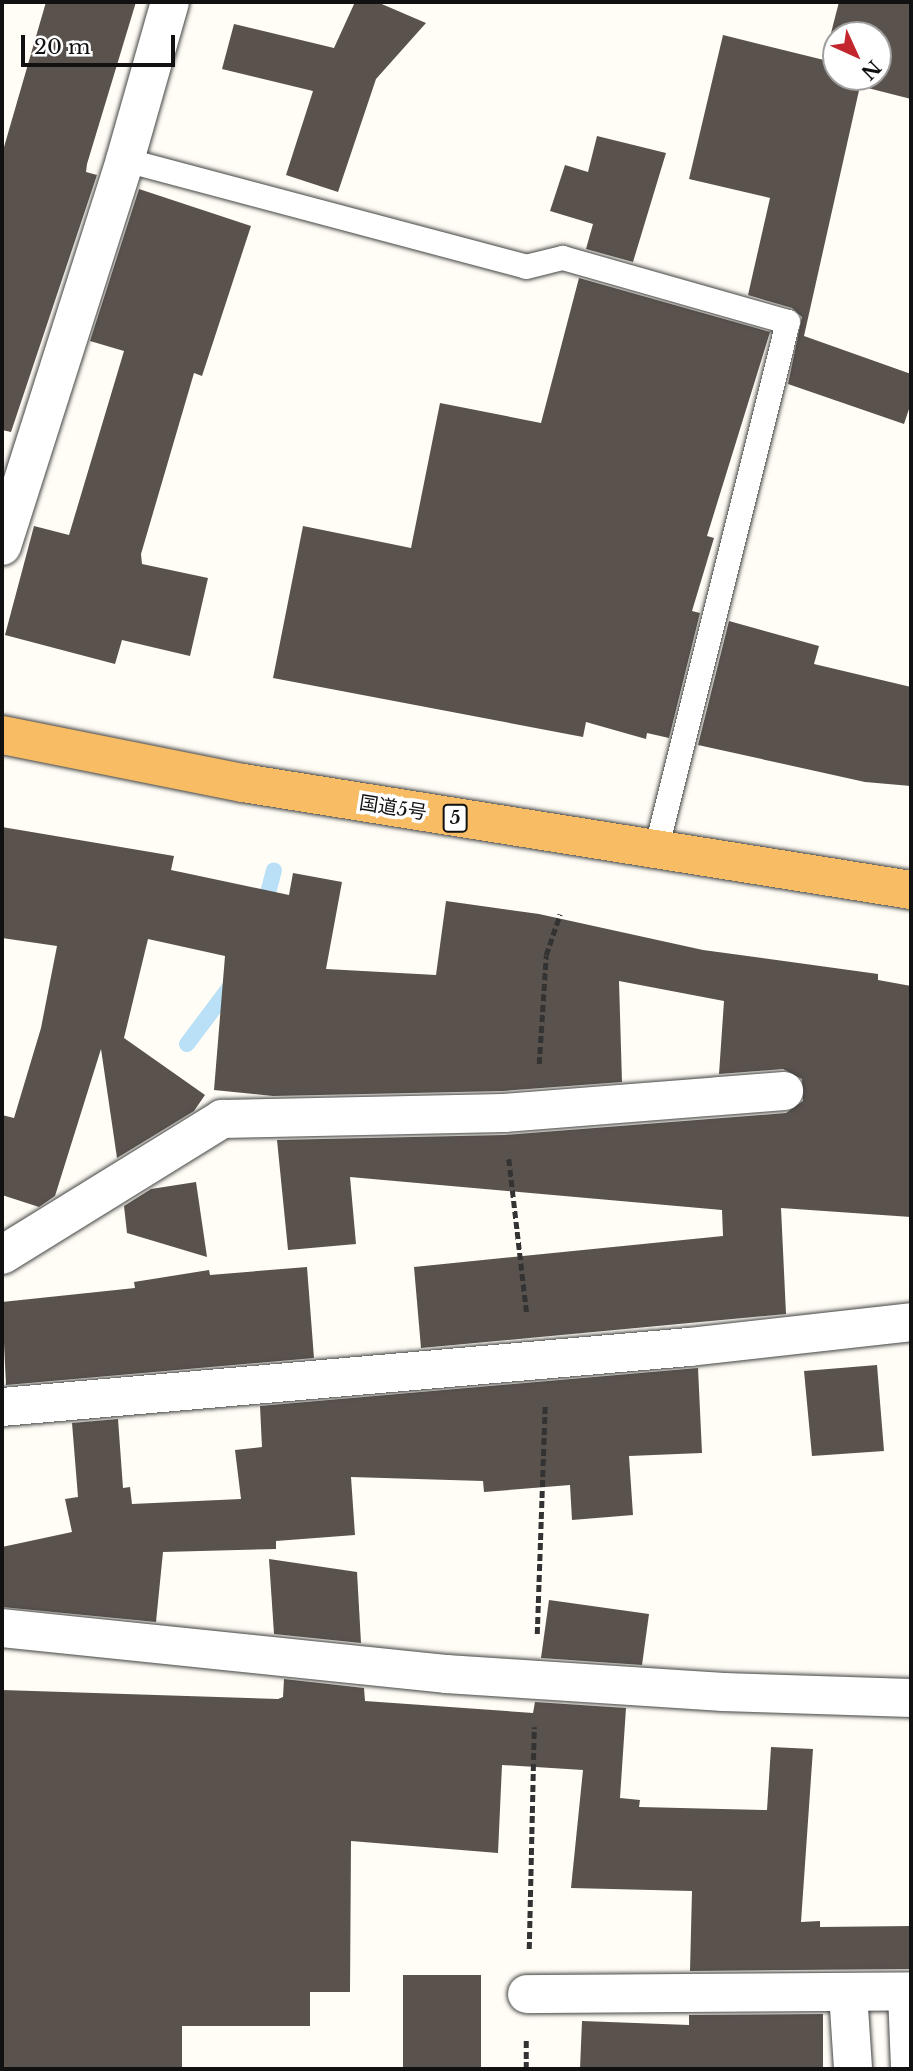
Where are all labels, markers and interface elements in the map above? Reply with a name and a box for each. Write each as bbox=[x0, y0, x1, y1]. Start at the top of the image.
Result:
scale bar bbox=[24, 21, 178, 65]
north arrow bbox=[822, 21, 892, 91]
text: 20 m bbox=[34, 34, 91, 60]
text: N bbox=[856, 55, 885, 84]
street label: 国道5号 bbox=[358, 791, 428, 825]
road number: 5 bbox=[441, 804, 469, 832]

